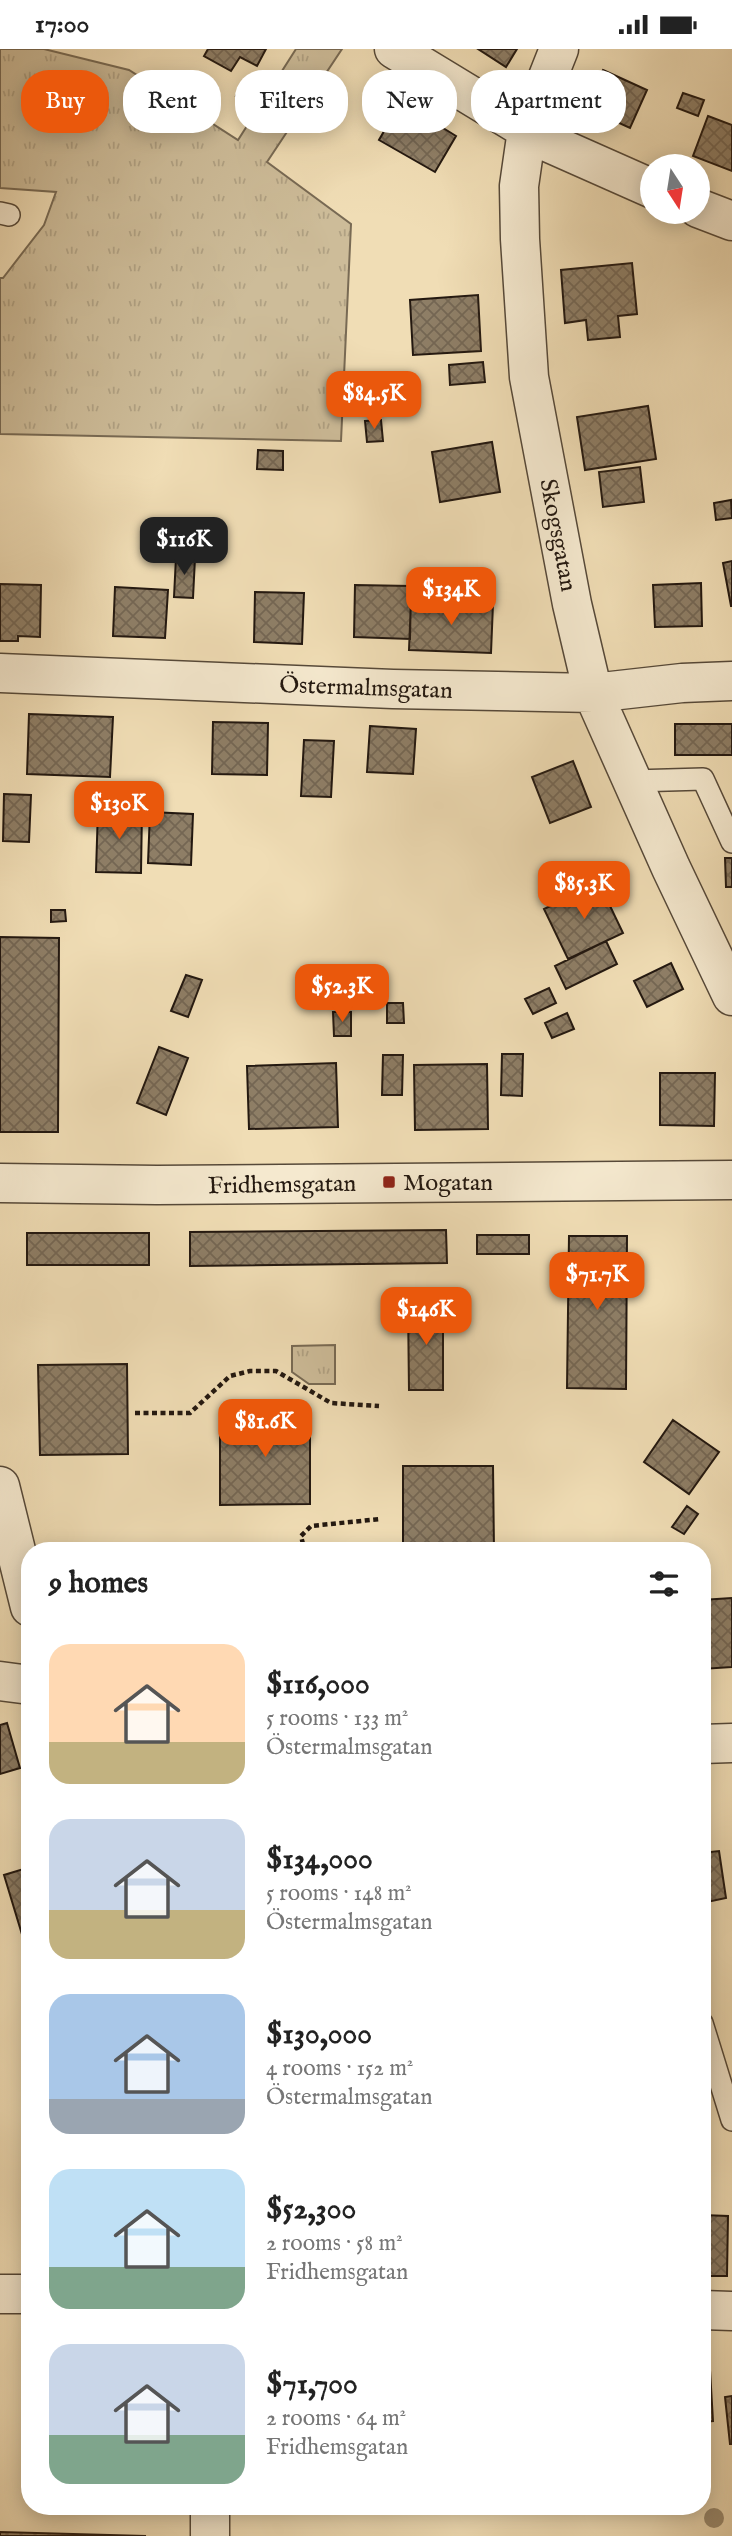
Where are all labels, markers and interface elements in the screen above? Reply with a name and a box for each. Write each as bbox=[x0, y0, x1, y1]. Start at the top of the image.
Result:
text: 17:00 bbox=[35, 8, 89, 41]
chip: Buy bbox=[21, 70, 109, 133]
chip: Rent bbox=[123, 70, 221, 133]
chip: Filters bbox=[235, 70, 348, 133]
chip: New bbox=[362, 70, 457, 133]
chip: Apartment bbox=[471, 70, 626, 133]
north arrow bbox=[640, 154, 710, 224]
map controls bbox=[640, 154, 710, 224]
pin: $84.5K bbox=[317, 371, 431, 431]
text: $84.5K bbox=[342, 379, 406, 408]
street label: Skogsgatan bbox=[531, 476, 584, 594]
pin: $116K bbox=[135, 517, 233, 577]
text: $116K bbox=[156, 525, 212, 554]
pin: $134K bbox=[402, 567, 500, 627]
text: $134K bbox=[422, 575, 480, 604]
street label: Östermalmsgatan bbox=[279, 670, 453, 707]
pin: $130K bbox=[70, 781, 168, 841]
text: $130K bbox=[90, 789, 148, 818]
pin: $85.3K bbox=[527, 861, 641, 921]
text: $85.3K bbox=[554, 869, 614, 898]
pin: $52.3K bbox=[285, 965, 399, 1024]
text: $52.3K bbox=[311, 972, 373, 1001]
place label: Mogatan bbox=[403, 1168, 493, 1199]
street label: Fridhemsgatan bbox=[208, 1169, 357, 1202]
marker: Mogatan bbox=[381, 1174, 397, 1190]
pin: $71.7K bbox=[540, 1253, 654, 1312]
text: $71.7K bbox=[565, 1260, 629, 1289]
pin: $146K bbox=[377, 1287, 475, 1347]
text: $146K bbox=[397, 1295, 455, 1324]
pin: $81.6K bbox=[208, 1399, 322, 1459]
text: $81.6K bbox=[234, 1407, 296, 1436]
text: 9 homes bbox=[49, 1565, 148, 1603]
icon: filters bbox=[645, 1565, 683, 1603]
text: $116,000 bbox=[266, 1666, 370, 1704]
icon: home bbox=[105, 1672, 189, 1756]
text: 5 rooms · 133 m² bbox=[266, 1704, 409, 1733]
text: Östermalmsgatan bbox=[266, 1733, 432, 1762]
text: $134,000 bbox=[266, 1841, 373, 1879]
icon: home bbox=[105, 1847, 189, 1931]
text: 5 rooms · 148 m² bbox=[266, 1879, 412, 1908]
text: Östermalmsgatan bbox=[266, 1908, 432, 1937]
text: $130,000 bbox=[266, 2016, 372, 2054]
icon: home bbox=[105, 2022, 189, 2106]
text: 4 rooms · 152 m² bbox=[266, 2054, 413, 2083]
text: Östermalmsgatan bbox=[266, 2083, 432, 2112]
text: $52,300 bbox=[266, 2191, 356, 2229]
icon: home bbox=[105, 2197, 189, 2281]
text: 2 rooms · 58 m² bbox=[266, 2229, 403, 2258]
text: Fridhemsgatan bbox=[266, 2258, 408, 2287]
text: $71,700 bbox=[266, 2366, 358, 2404]
icon: home bbox=[105, 2372, 189, 2456]
text: 2 rooms · 64 m² bbox=[266, 2404, 406, 2433]
text: Fridhemsgatan bbox=[266, 2433, 408, 2462]

